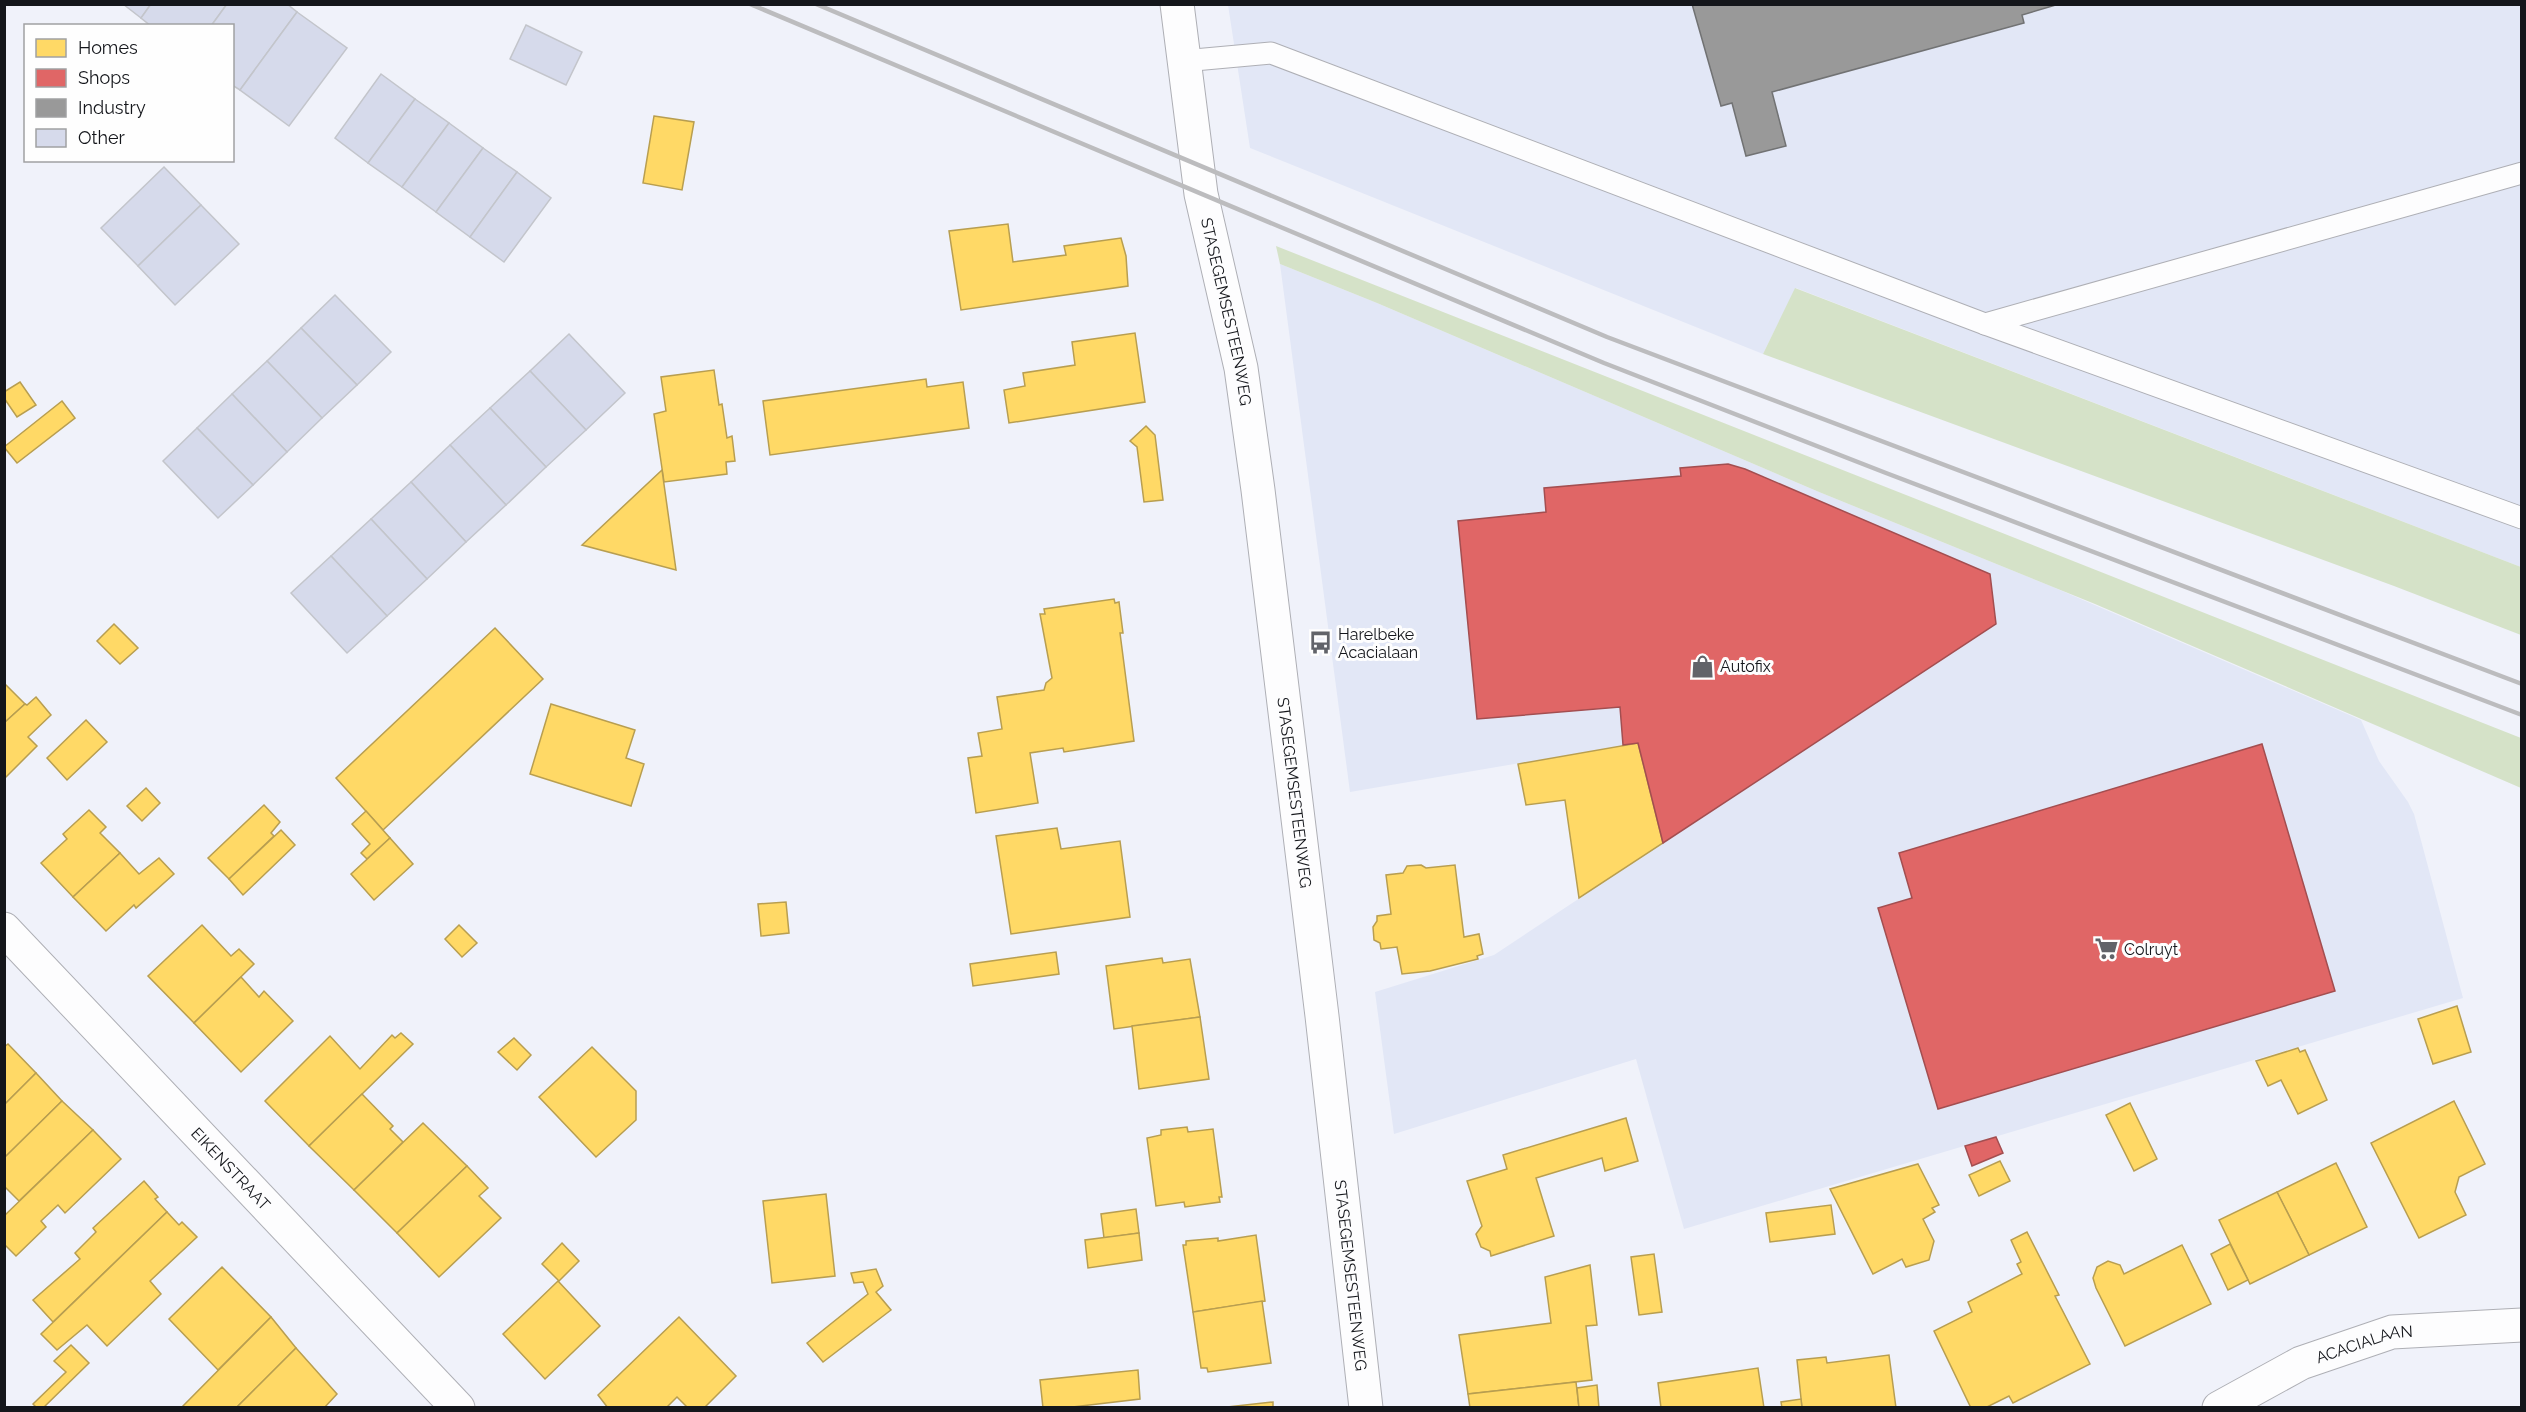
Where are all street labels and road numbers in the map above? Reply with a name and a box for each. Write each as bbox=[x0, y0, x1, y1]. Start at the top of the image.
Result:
street label: STASEGEMSESTEENWEG bbox=[1197, 216, 1255, 407]
street label: STASEGEMSESTEENWEG bbox=[1273, 696, 1315, 889]
street label: EIKENSTRAAT bbox=[187, 1124, 274, 1214]
street label: STASEGEMSESTEENWEG bbox=[1330, 1179, 1371, 1372]
street label: ACACIALAAN bbox=[2313, 1322, 2413, 1367]

